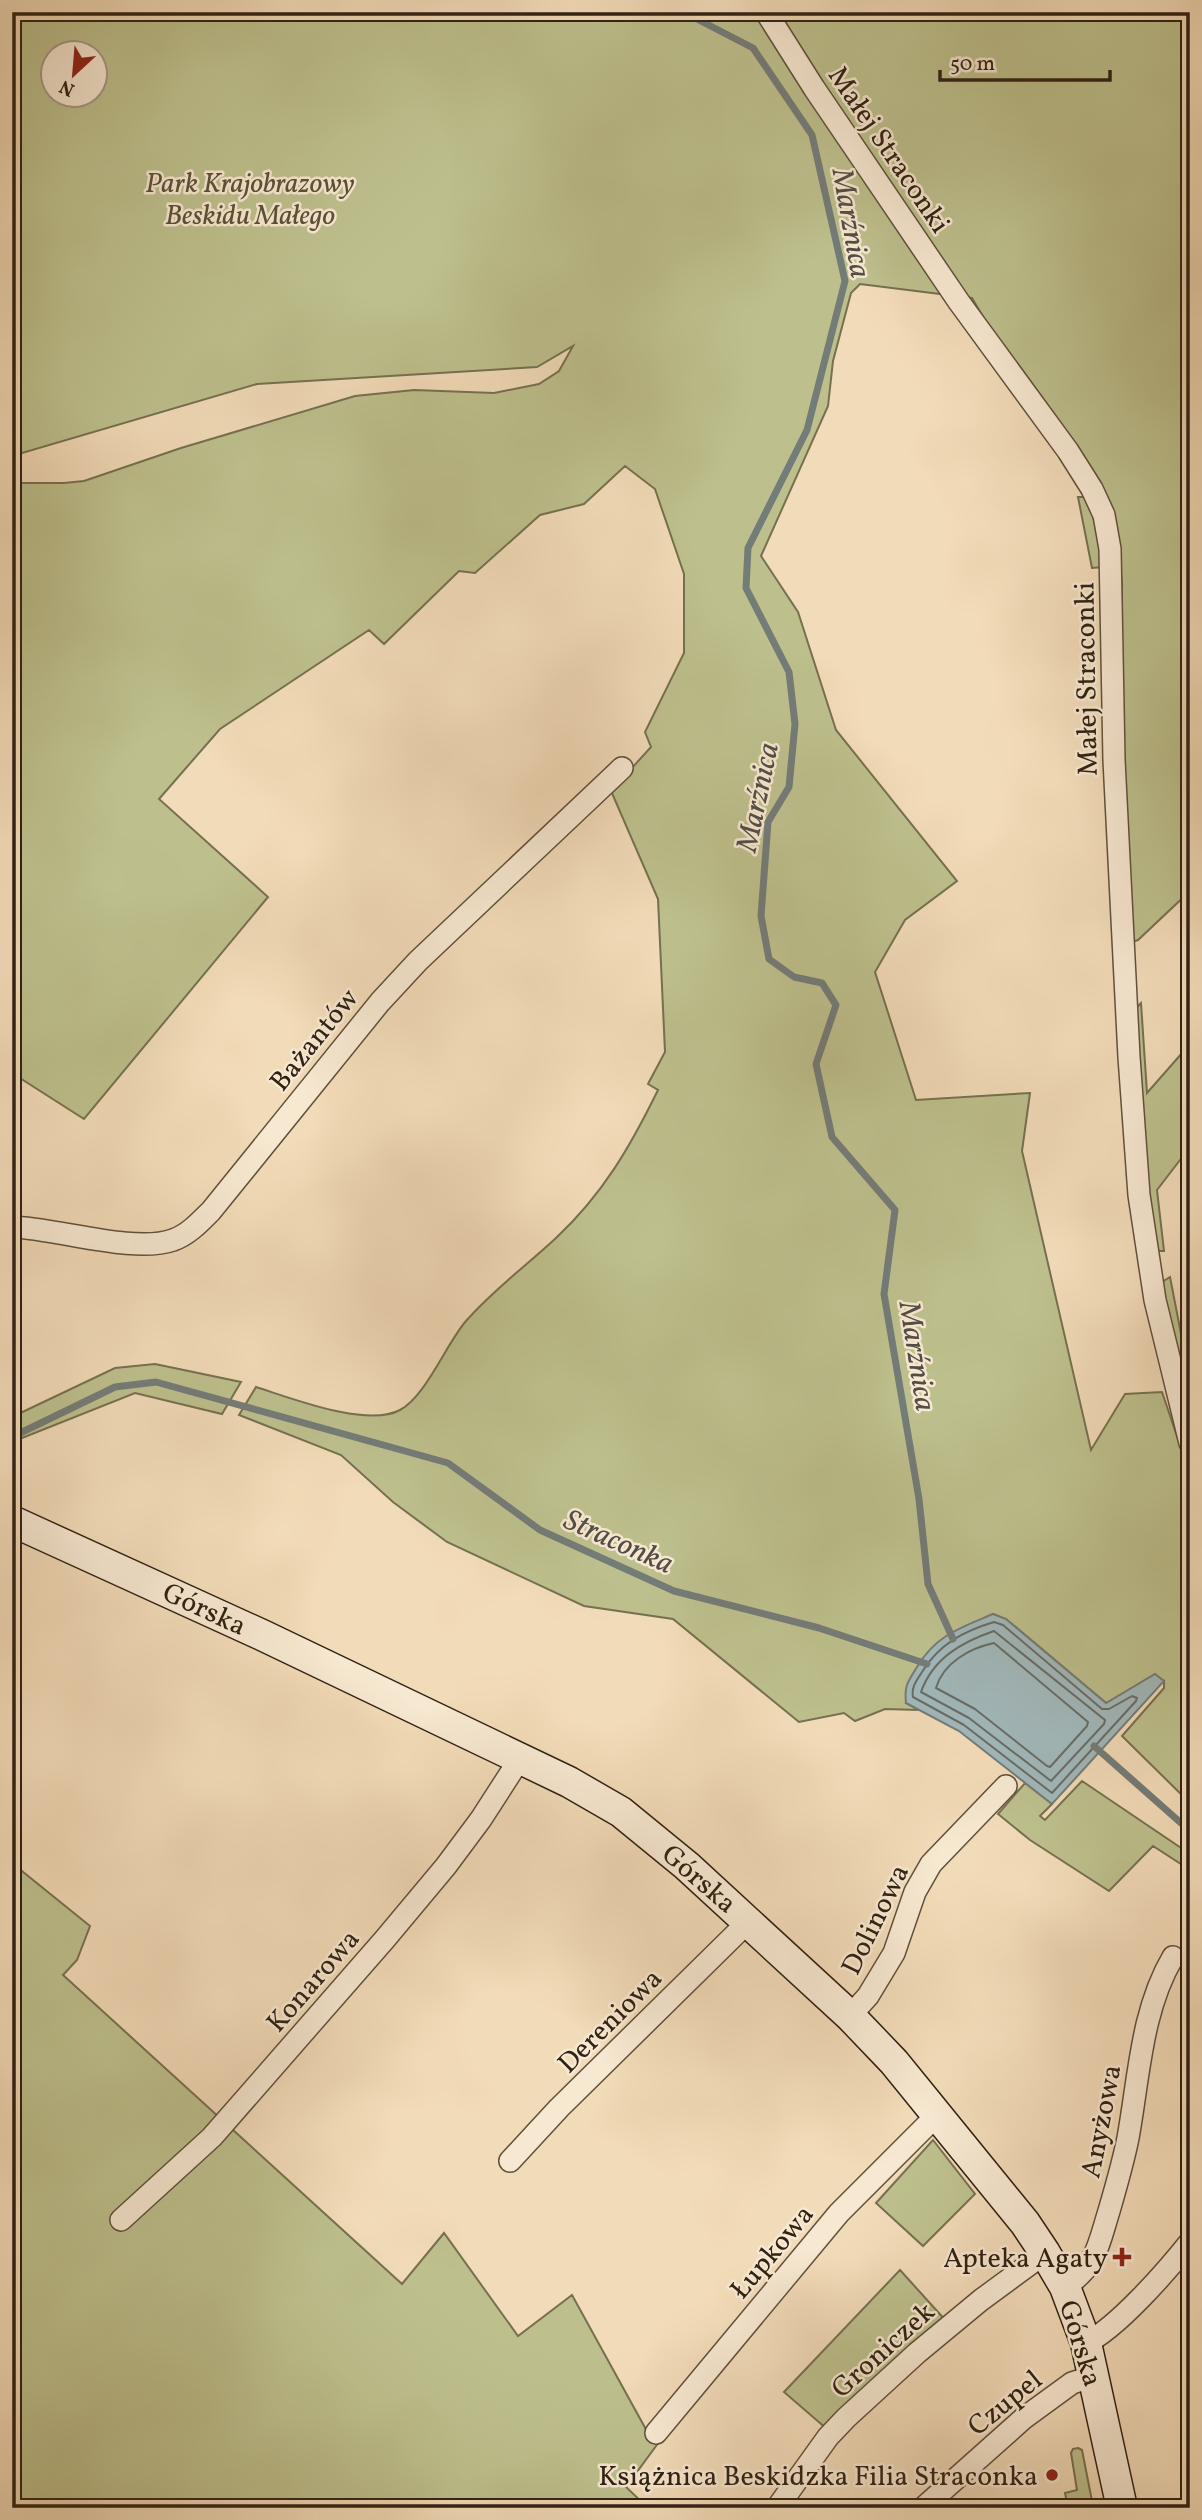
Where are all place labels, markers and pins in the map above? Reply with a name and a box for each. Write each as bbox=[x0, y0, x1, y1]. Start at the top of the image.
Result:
place label: Apteka Agaty bbox=[943, 2240, 1108, 2279]
marker: Apteka Agaty bbox=[1114, 2249, 1130, 2265]
place label: Książnica Beskidzka Filia Straconka bbox=[598, 2458, 1038, 2497]
marker: Książnica Beskidzka Filia Straconka bbox=[1044, 2467, 1060, 2483]

